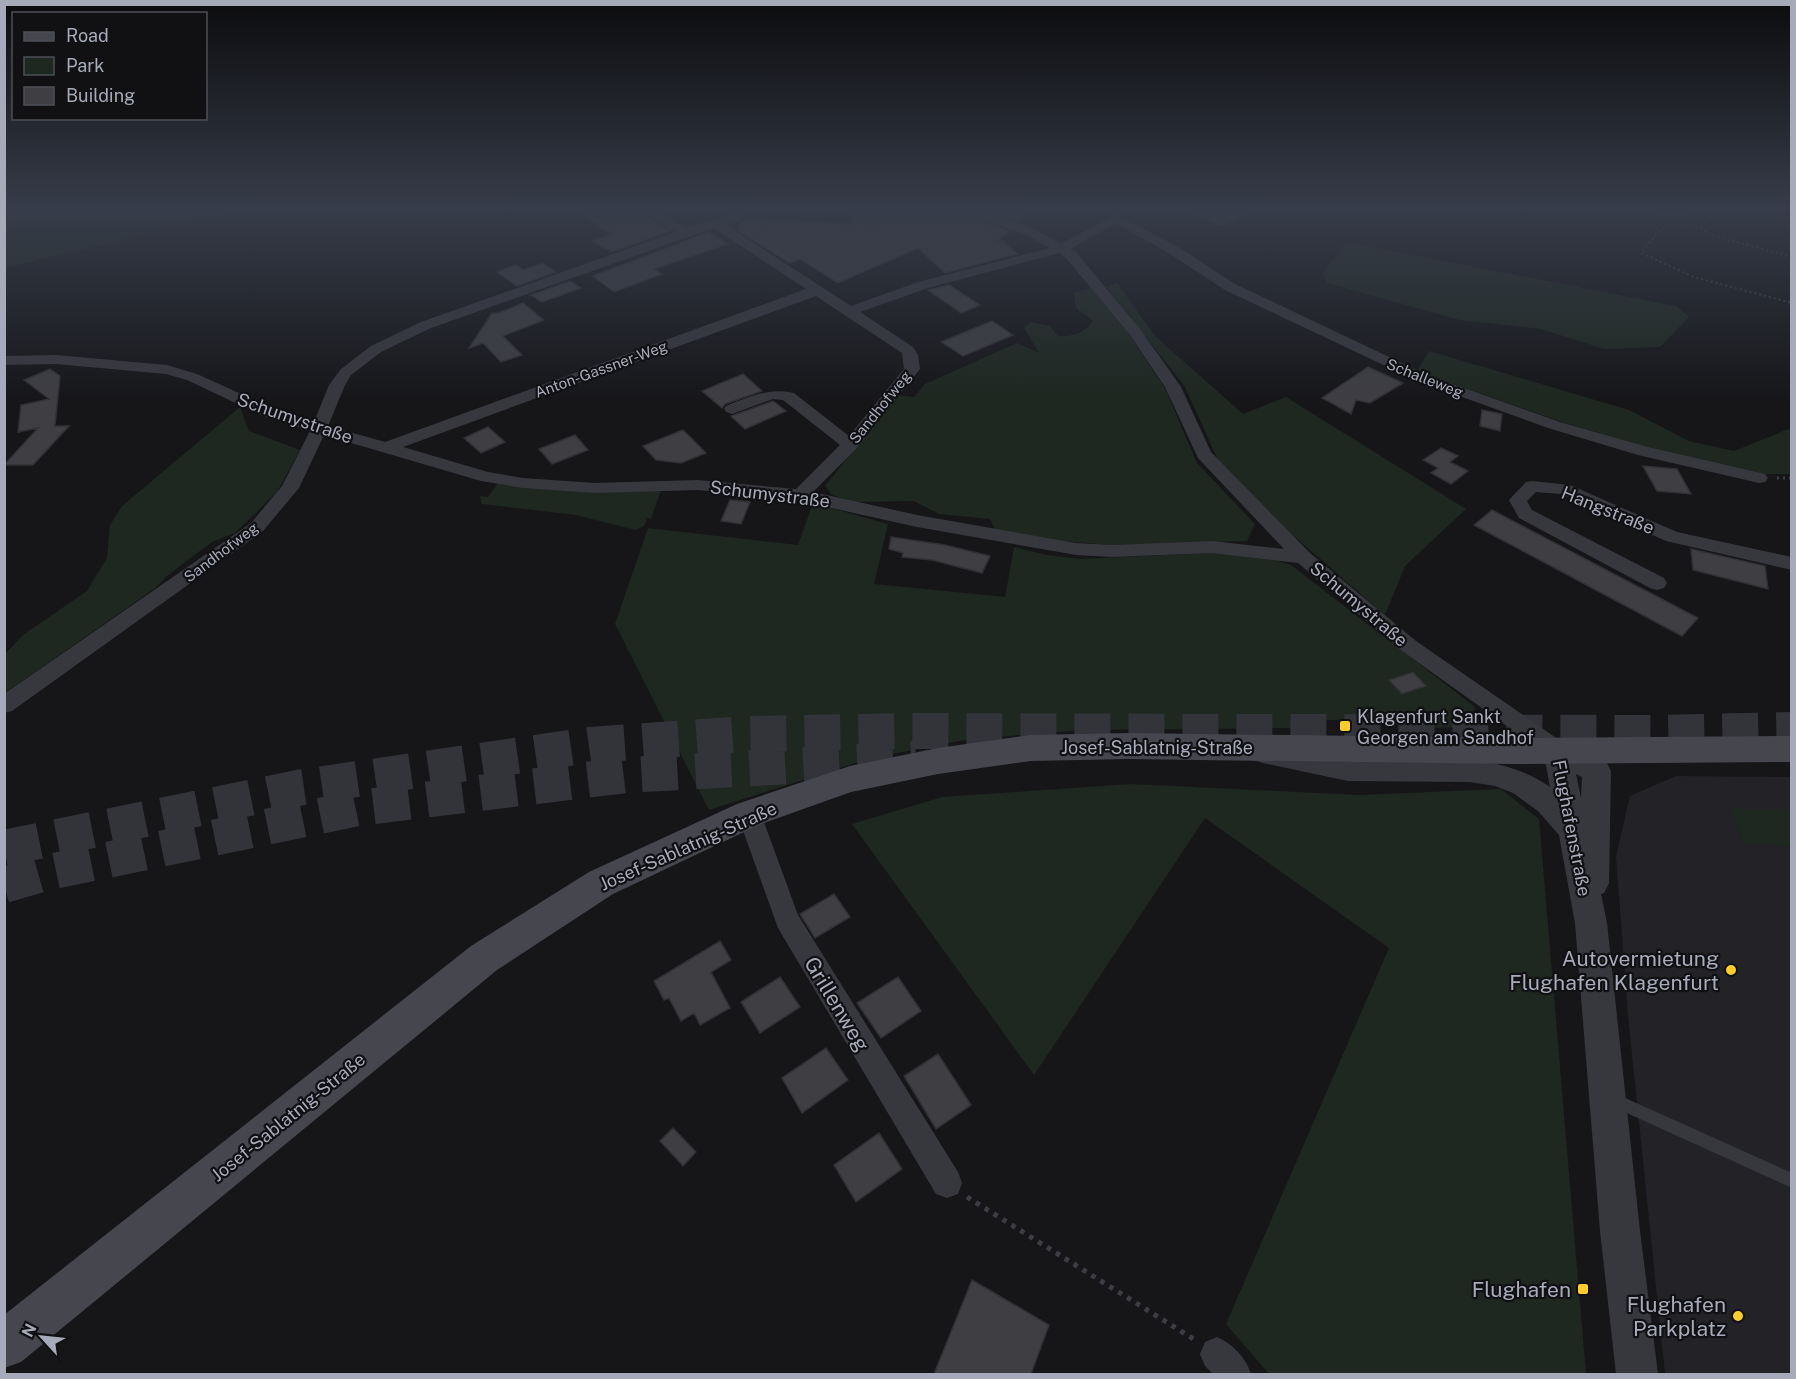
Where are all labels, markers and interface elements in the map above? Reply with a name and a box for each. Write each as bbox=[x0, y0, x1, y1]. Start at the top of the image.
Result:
legend bbox=[12, 12, 207, 120]
text: Road bbox=[66, 25, 109, 46]
text: Park bbox=[66, 55, 104, 76]
text: Building bbox=[66, 85, 135, 106]
street label: Anton-Gassner-Weg bbox=[532, 337, 670, 401]
street label: Schalleweg bbox=[1384, 355, 1466, 401]
street label: Sandhofweg bbox=[846, 367, 914, 447]
street label: Schumystraße bbox=[234, 388, 356, 448]
street label: Schumystraße bbox=[709, 476, 831, 512]
street label: Hangstraße bbox=[1558, 482, 1658, 538]
street label: Sandhofweg bbox=[181, 519, 261, 585]
street label: Schumystraße bbox=[1306, 557, 1412, 651]
place label: Klagenfurt Sankt Georgen am Sandhof bbox=[1357, 706, 1534, 748]
marker: Klagenfurt Sankt Georgen am Sandhof bbox=[1338, 719, 1352, 733]
street label: Josef-Sablatnig-Straße bbox=[1061, 737, 1253, 758]
street label: Flughafenstraße bbox=[1548, 758, 1596, 898]
street label: Josef-Sablatnig-Straße bbox=[596, 797, 780, 895]
place label: Autovermietung Flughafen Klagenfurt bbox=[1509, 946, 1719, 995]
street label: Grillenweg bbox=[799, 952, 875, 1056]
marker: Autovermietung Flughafen Klagenfurt bbox=[1724, 963, 1738, 977]
street label: Josef-Sablatnig-Straße bbox=[207, 1048, 369, 1186]
place label: Flughafen bbox=[1472, 1277, 1571, 1302]
marker: Flughafen bbox=[1576, 1282, 1590, 1296]
place label: Flughafen Parkplatz bbox=[1627, 1292, 1726, 1341]
north arrow bbox=[12, 1307, 72, 1367]
marker: Flughafen Parkplatz bbox=[1731, 1309, 1745, 1323]
text: N bbox=[18, 1321, 40, 1340]

